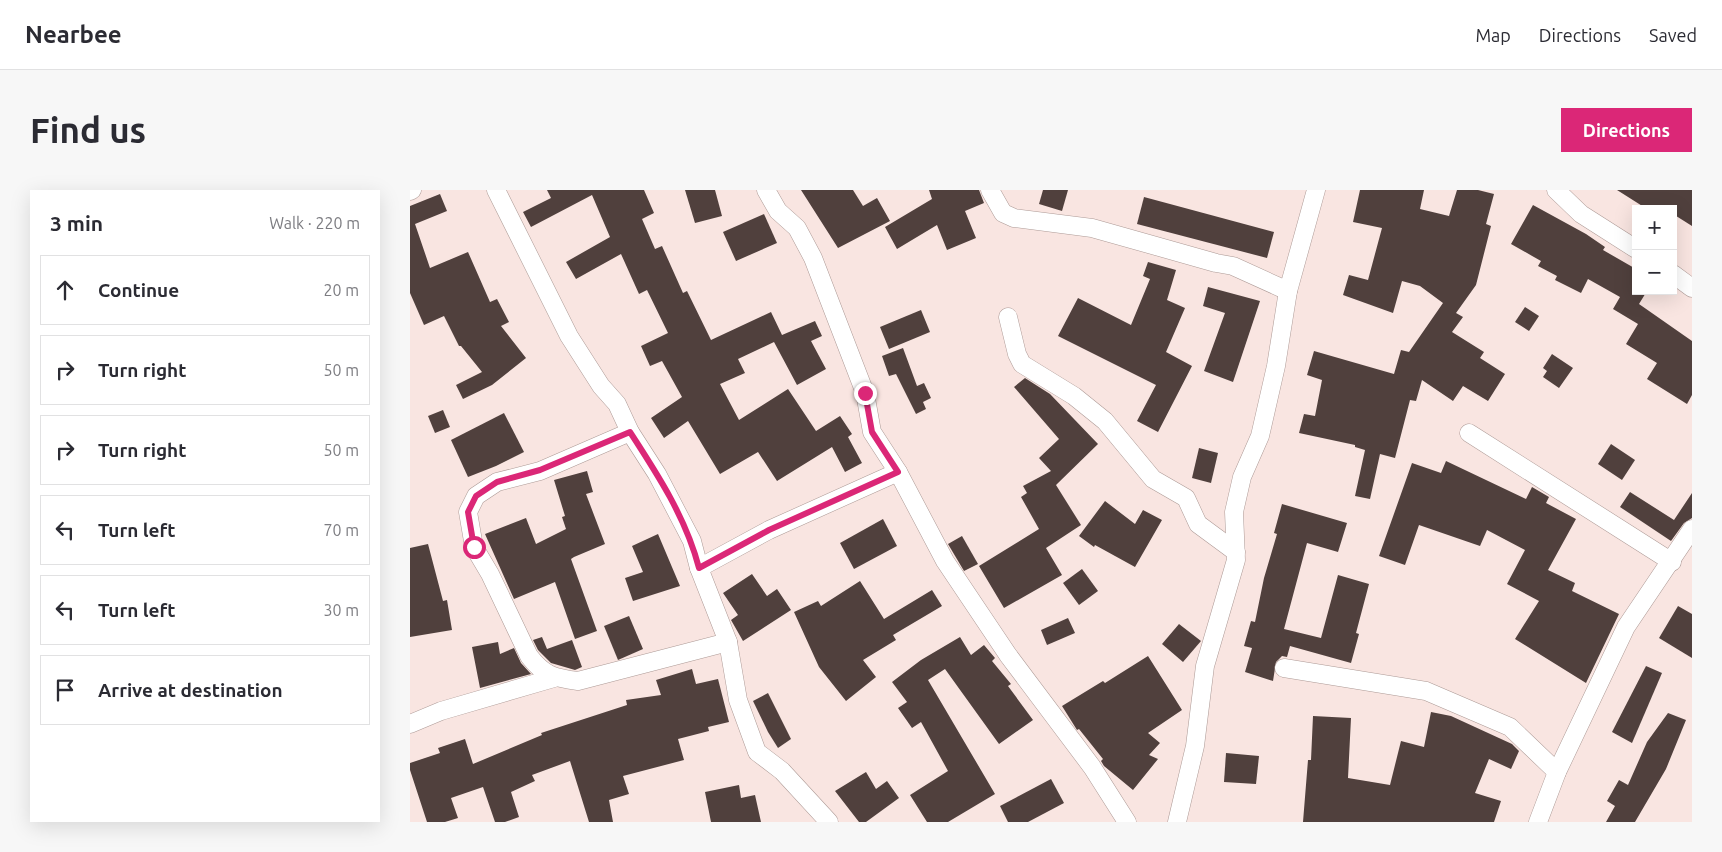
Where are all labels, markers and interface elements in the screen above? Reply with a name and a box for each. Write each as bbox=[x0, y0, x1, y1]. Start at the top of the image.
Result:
text: Nearbee bbox=[25, 21, 122, 48]
text: Map bbox=[1475, 25, 1511, 45]
text: Directions bbox=[1539, 25, 1621, 45]
text: Saved bbox=[1649, 25, 1697, 45]
button: Directions bbox=[1561, 108, 1692, 152]
text: Find us bbox=[30, 110, 146, 150]
map controls bbox=[1632, 205, 1677, 295]
button: + bbox=[1632, 205, 1677, 250]
text: 3 min bbox=[50, 211, 103, 235]
text: Walk · 220 m bbox=[269, 214, 360, 232]
button: − bbox=[1632, 250, 1677, 295]
icon: ahead bbox=[51, 276, 79, 304]
text: Continue bbox=[98, 279, 179, 301]
text: 20 m bbox=[323, 281, 359, 299]
icon: right bbox=[51, 356, 79, 384]
text: Turn right bbox=[98, 359, 186, 381]
text: 50 m bbox=[323, 361, 359, 379]
route end bbox=[854, 382, 877, 405]
icon: right bbox=[51, 436, 79, 464]
text: Turn right bbox=[98, 439, 186, 461]
text: 50 m bbox=[323, 441, 359, 459]
icon: left bbox=[51, 516, 79, 544]
text: Turn left bbox=[98, 519, 176, 541]
text: 70 m bbox=[323, 521, 359, 539]
route start bbox=[463, 536, 486, 559]
icon: left bbox=[51, 596, 79, 624]
text: Turn left bbox=[98, 599, 176, 621]
text: 30 m bbox=[323, 601, 359, 619]
icon: arrive bbox=[51, 676, 79, 704]
text: Arrive at destination bbox=[98, 679, 283, 701]

